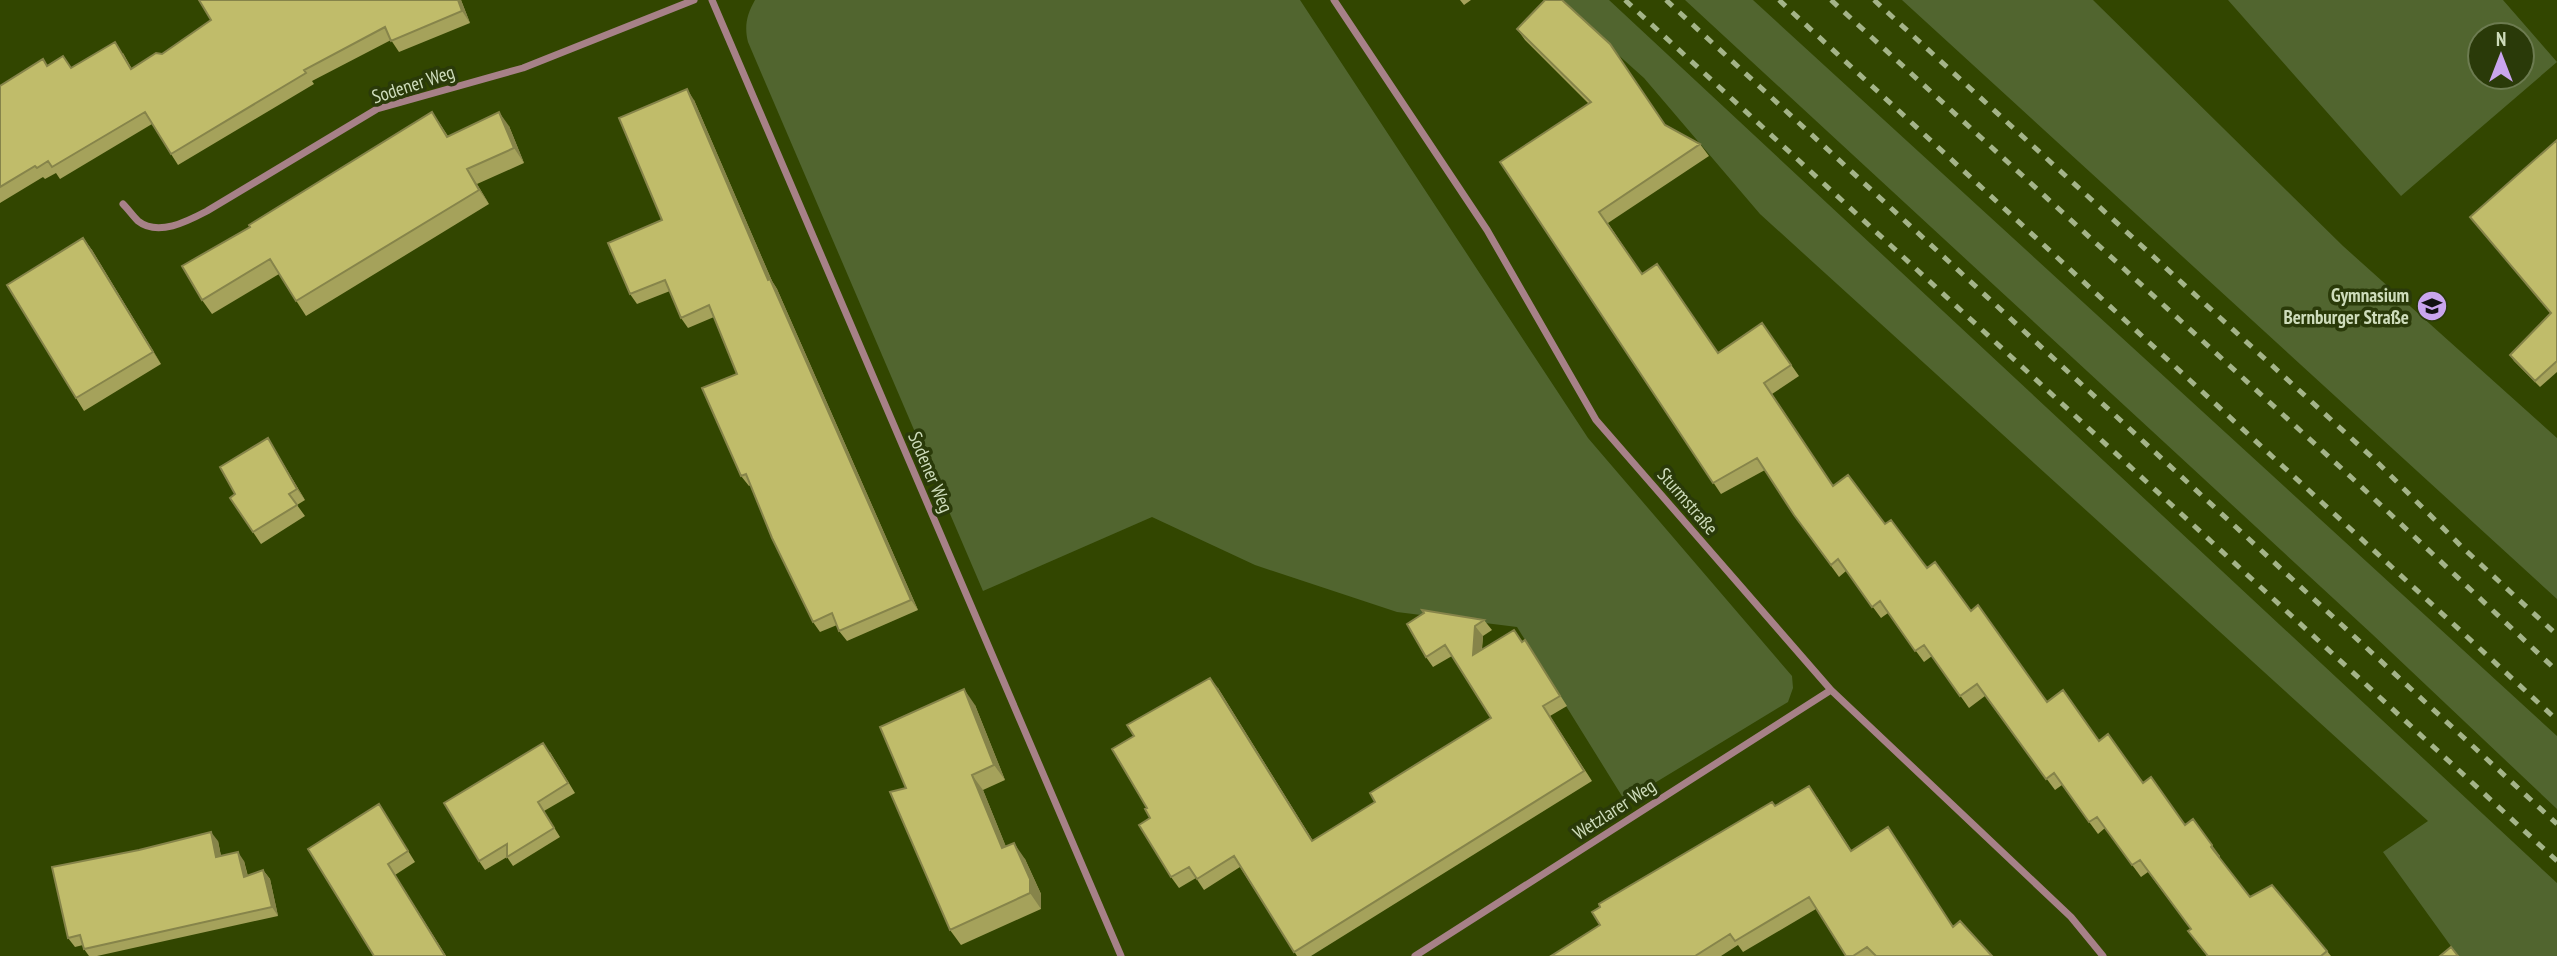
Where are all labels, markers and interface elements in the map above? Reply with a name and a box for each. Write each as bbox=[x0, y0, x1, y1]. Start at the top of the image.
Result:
north arrow bbox=[2466, 21, 2536, 91]
text: N bbox=[2496, 27, 2506, 51]
street label: Sodener Weg bbox=[369, 59, 457, 109]
place label: Gymnasium Bernburger Straße bbox=[2283, 283, 2409, 329]
school or university icon: Gymnasium Bernburger Straße bbox=[2415, 289, 2449, 323]
street label: Sodener Weg bbox=[903, 428, 959, 516]
street label: Sturmstraße bbox=[1652, 463, 1724, 539]
street label: Wetzlarer Weg bbox=[1568, 773, 1660, 845]

